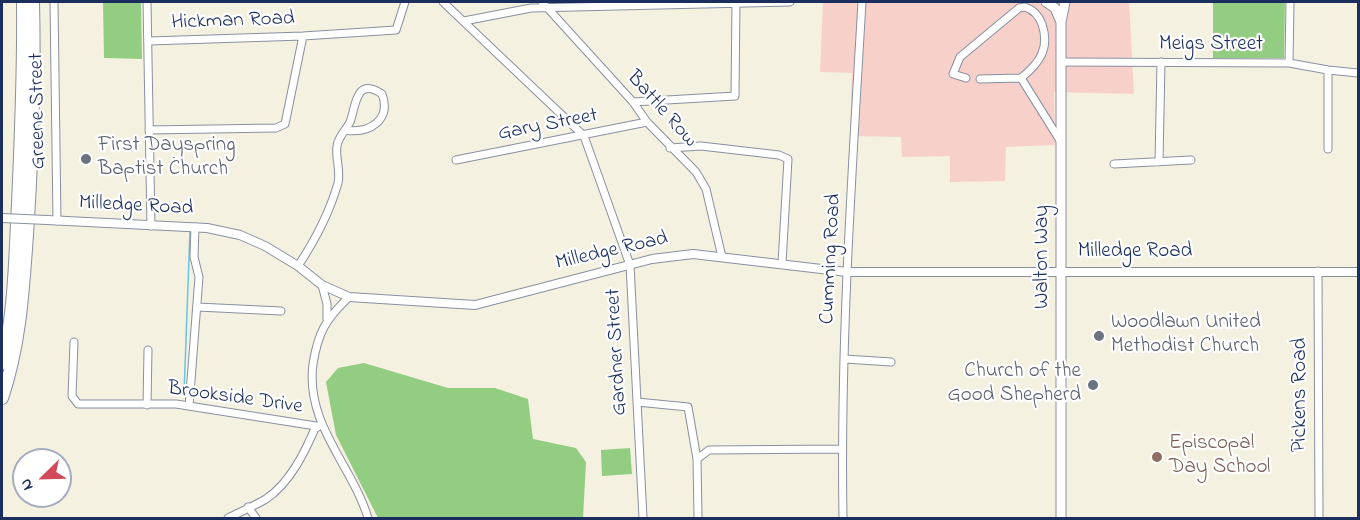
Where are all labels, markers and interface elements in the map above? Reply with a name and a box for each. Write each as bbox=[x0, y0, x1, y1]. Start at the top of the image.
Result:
street label: Hickman Road bbox=[171, 7, 295, 37]
street label: Meigs Street bbox=[1159, 33, 1263, 59]
street label: Greene Street bbox=[25, 53, 53, 169]
street label: Battle Row bbox=[620, 67, 702, 153]
street label: Gary Street bbox=[496, 104, 600, 148]
place label: First Dayspring Baptist Church bbox=[98, 134, 236, 184]
marker: First Dayspring Baptist Church bbox=[79, 152, 93, 166]
street label: Milledge Road bbox=[78, 191, 194, 223]
street label: Cumming Road bbox=[816, 193, 848, 325]
street label: Walton Way bbox=[1031, 205, 1057, 309]
street label: Milledge Road bbox=[553, 227, 671, 277]
street label: Milledge Road bbox=[1078, 240, 1192, 266]
street label: Gardner Street bbox=[602, 288, 634, 416]
place label: Woodlawn United Methodist Church bbox=[1111, 311, 1261, 361]
marker: Woodlawn United Methodist Church bbox=[1092, 329, 1106, 343]
street label: Pickens Road bbox=[1289, 338, 1315, 452]
place label: Church of the Good Shepherd bbox=[948, 360, 1081, 410]
street label: Brookside Drive bbox=[166, 377, 304, 421]
marker: Church of the Good Shepherd bbox=[1086, 378, 1100, 392]
place label: Episcopal Day School bbox=[1169, 432, 1270, 482]
north arrow bbox=[12, 448, 72, 508]
marker: Episcopal Day School bbox=[1150, 450, 1164, 464]
text: N bbox=[14, 475, 40, 494]

